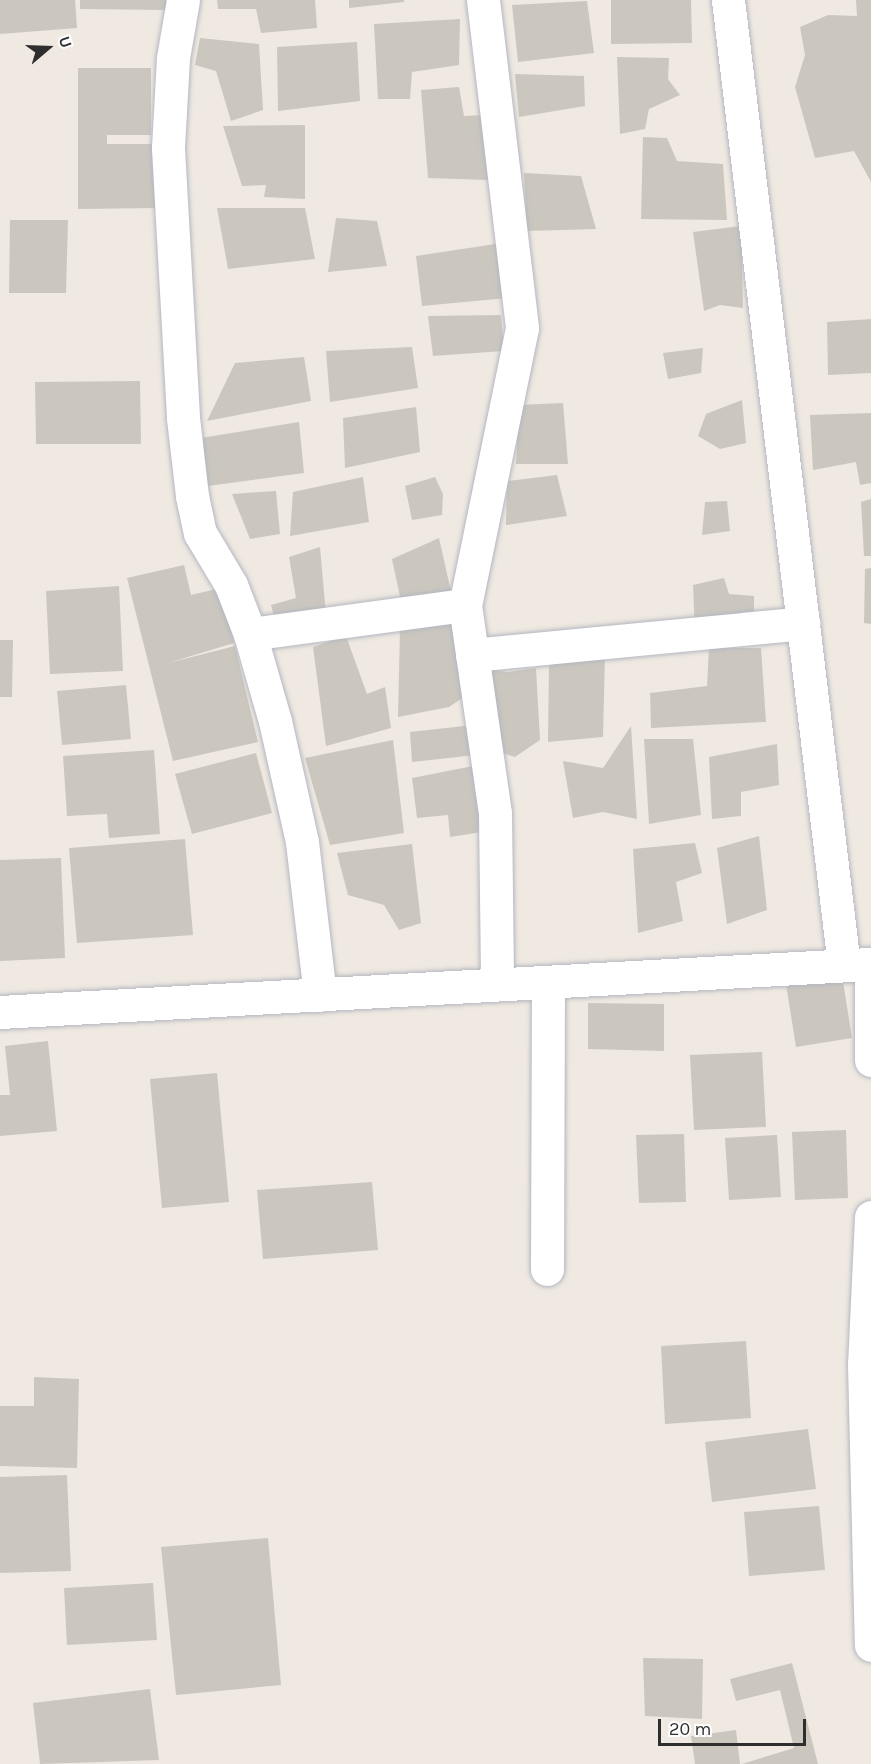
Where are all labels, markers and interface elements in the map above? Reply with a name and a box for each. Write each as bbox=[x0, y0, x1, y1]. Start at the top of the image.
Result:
north arrow bbox=[18, 18, 78, 78]
text: U bbox=[55, 34, 76, 50]
scale bar bbox=[661, 1707, 810, 1745]
text: 20 m bbox=[669, 1718, 711, 1740]

